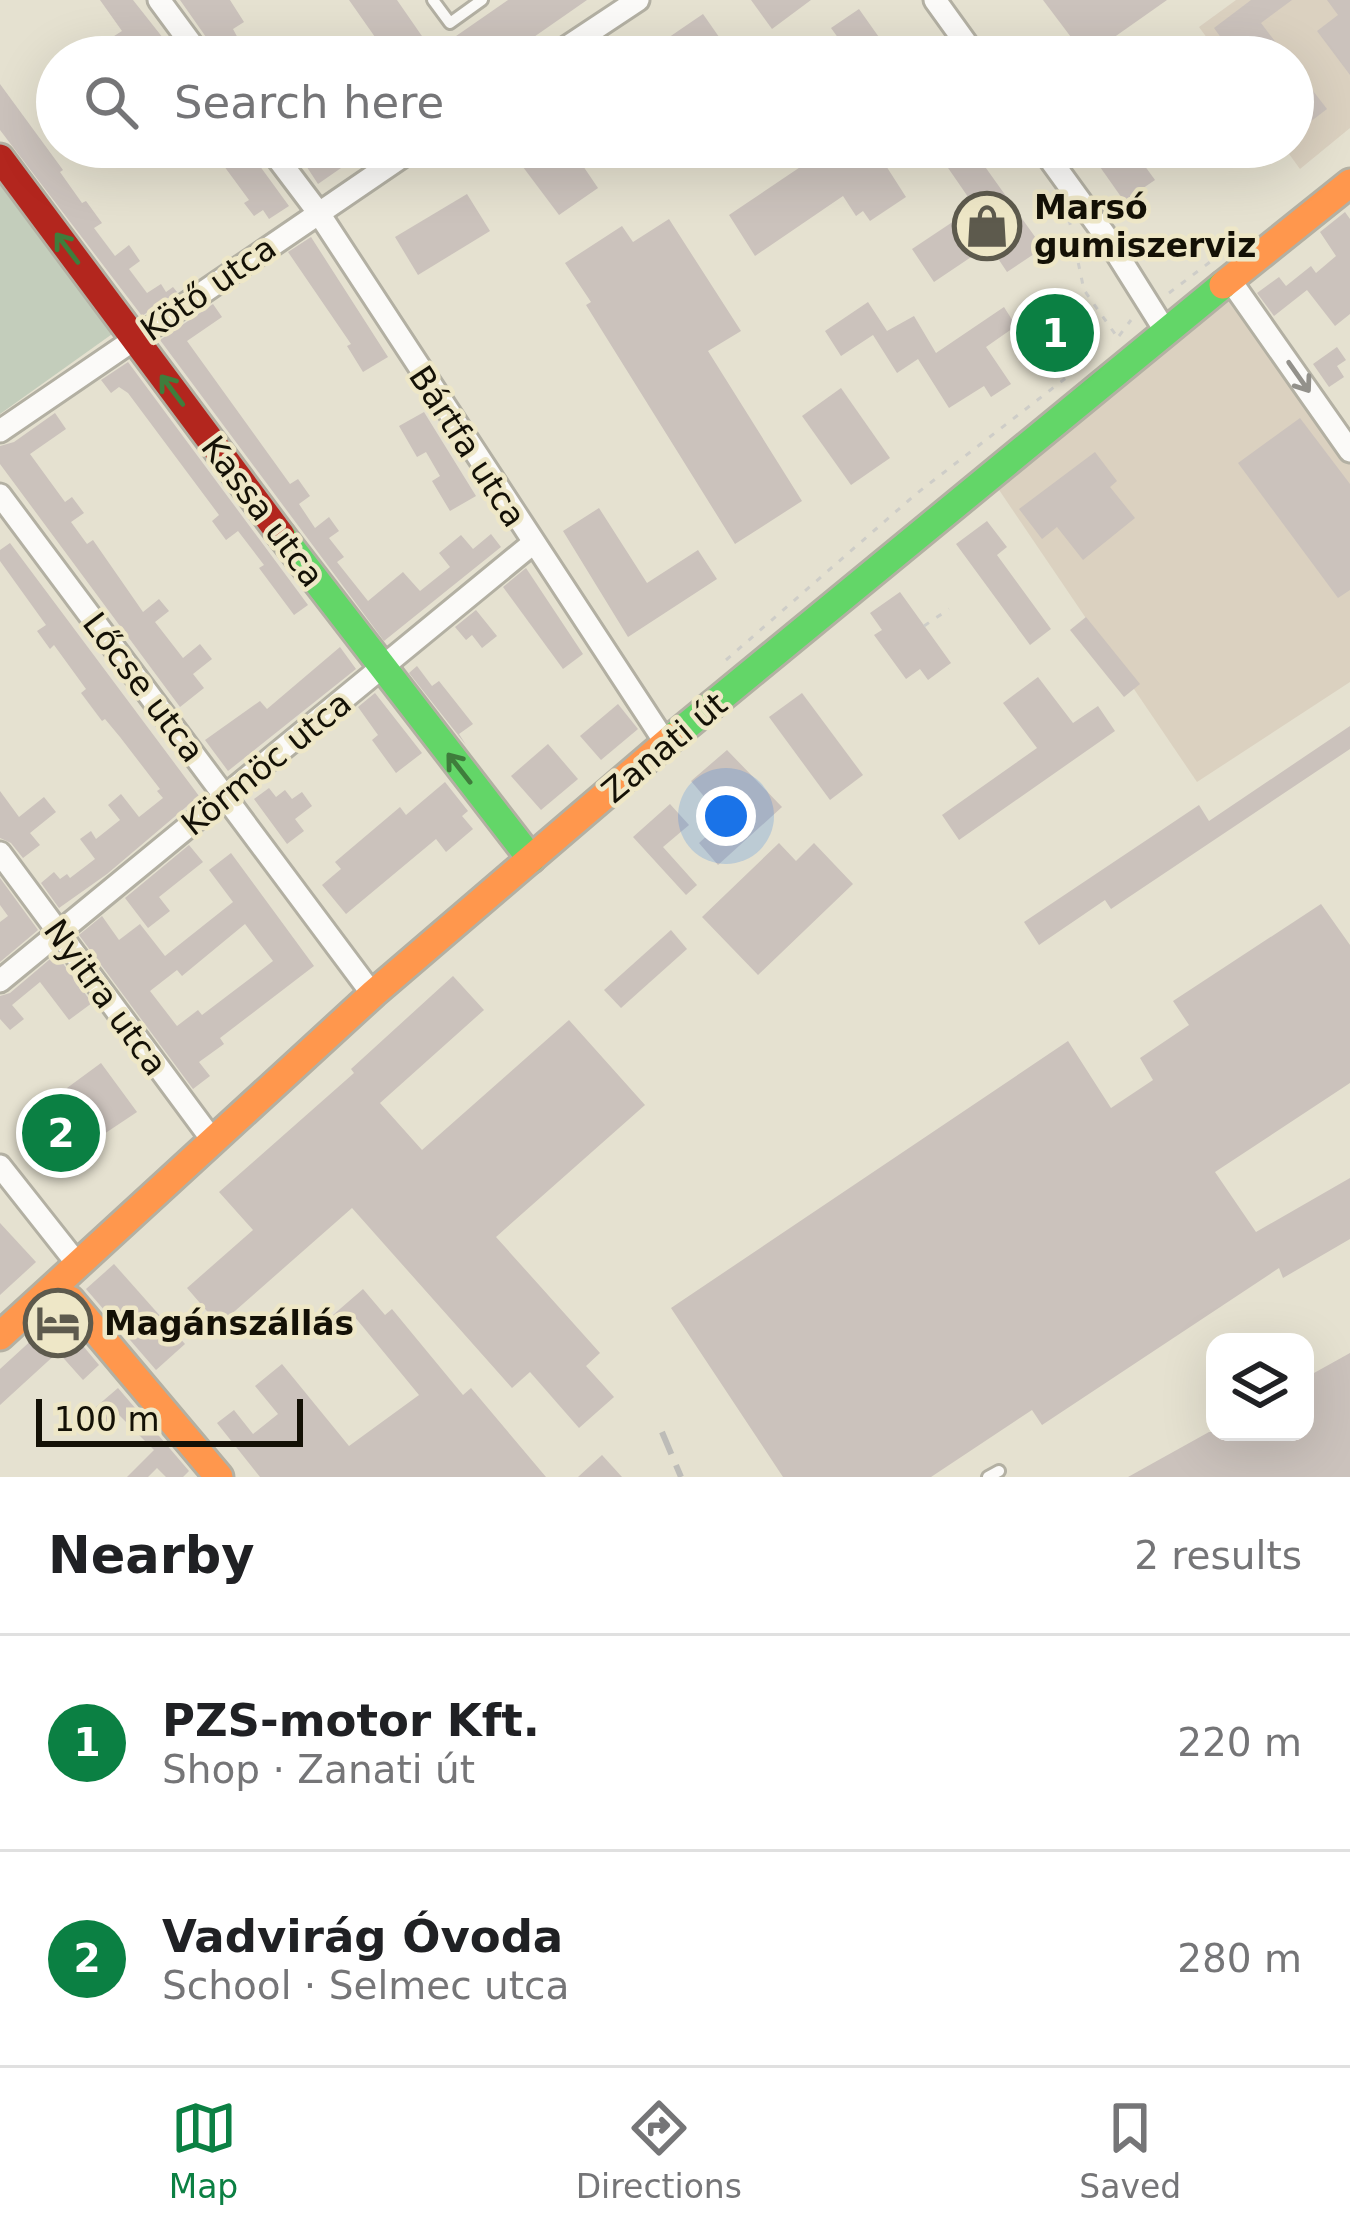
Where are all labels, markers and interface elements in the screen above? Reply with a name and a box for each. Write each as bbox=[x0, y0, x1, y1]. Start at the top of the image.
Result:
search box bbox=[36, 36, 1314, 168]
icon: search bbox=[78, 69, 144, 135]
text: Search here bbox=[174, 76, 444, 129]
place label: Marsó gumiszerviz bbox=[1034, 188, 1256, 265]
shop icon: Marsó gumiszerviz bbox=[952, 191, 1022, 261]
street label: Kötő utca bbox=[133, 228, 283, 349]
one-way arrow bbox=[54, 233, 80, 265]
pin: 1 bbox=[1016, 288, 1094, 378]
street label: Bártfa utca bbox=[401, 359, 534, 534]
one-way arrow bbox=[1286, 360, 1311, 394]
one-way arrow bbox=[160, 374, 186, 407]
street label: Kassa utca bbox=[193, 428, 332, 594]
street label: Lőcse utca bbox=[75, 605, 212, 770]
street label: Körmöc utca bbox=[174, 683, 359, 843]
street label: Zanati út bbox=[594, 684, 735, 811]
one-way arrow bbox=[446, 752, 472, 784]
your location bbox=[696, 786, 756, 846]
street label: Nyitra utca bbox=[36, 912, 175, 1083]
pin: 2 bbox=[22, 1088, 100, 1178]
hotel icon: Magánszállás bbox=[23, 1288, 93, 1358]
place label: Magánszállás bbox=[104, 1304, 354, 1343]
map controls bbox=[1206, 1333, 1314, 1441]
button: layers bbox=[1206, 1333, 1314, 1441]
scale bar bbox=[36, 1393, 303, 1446]
text: 100 m bbox=[54, 1400, 160, 1439]
text: Nearby bbox=[48, 1526, 255, 1585]
text: 2 results bbox=[1134, 1533, 1302, 1578]
text: PZS-motor Kft. bbox=[162, 1694, 540, 1747]
text: 1 bbox=[73, 1720, 101, 1765]
text: 220 m bbox=[1177, 1720, 1302, 1765]
text: Shop · Zanati út bbox=[162, 1747, 475, 1792]
text: Vadvirág Óvoda bbox=[162, 1910, 563, 1963]
text: 2 bbox=[73, 1936, 101, 1981]
text: 280 m bbox=[1177, 1936, 1302, 1981]
text: School · Selmec utca bbox=[162, 1963, 569, 2008]
tab: Map bbox=[169, 2095, 238, 2206]
tab: Directions bbox=[576, 2095, 742, 2206]
tab: Saved bbox=[1079, 2095, 1181, 2206]

